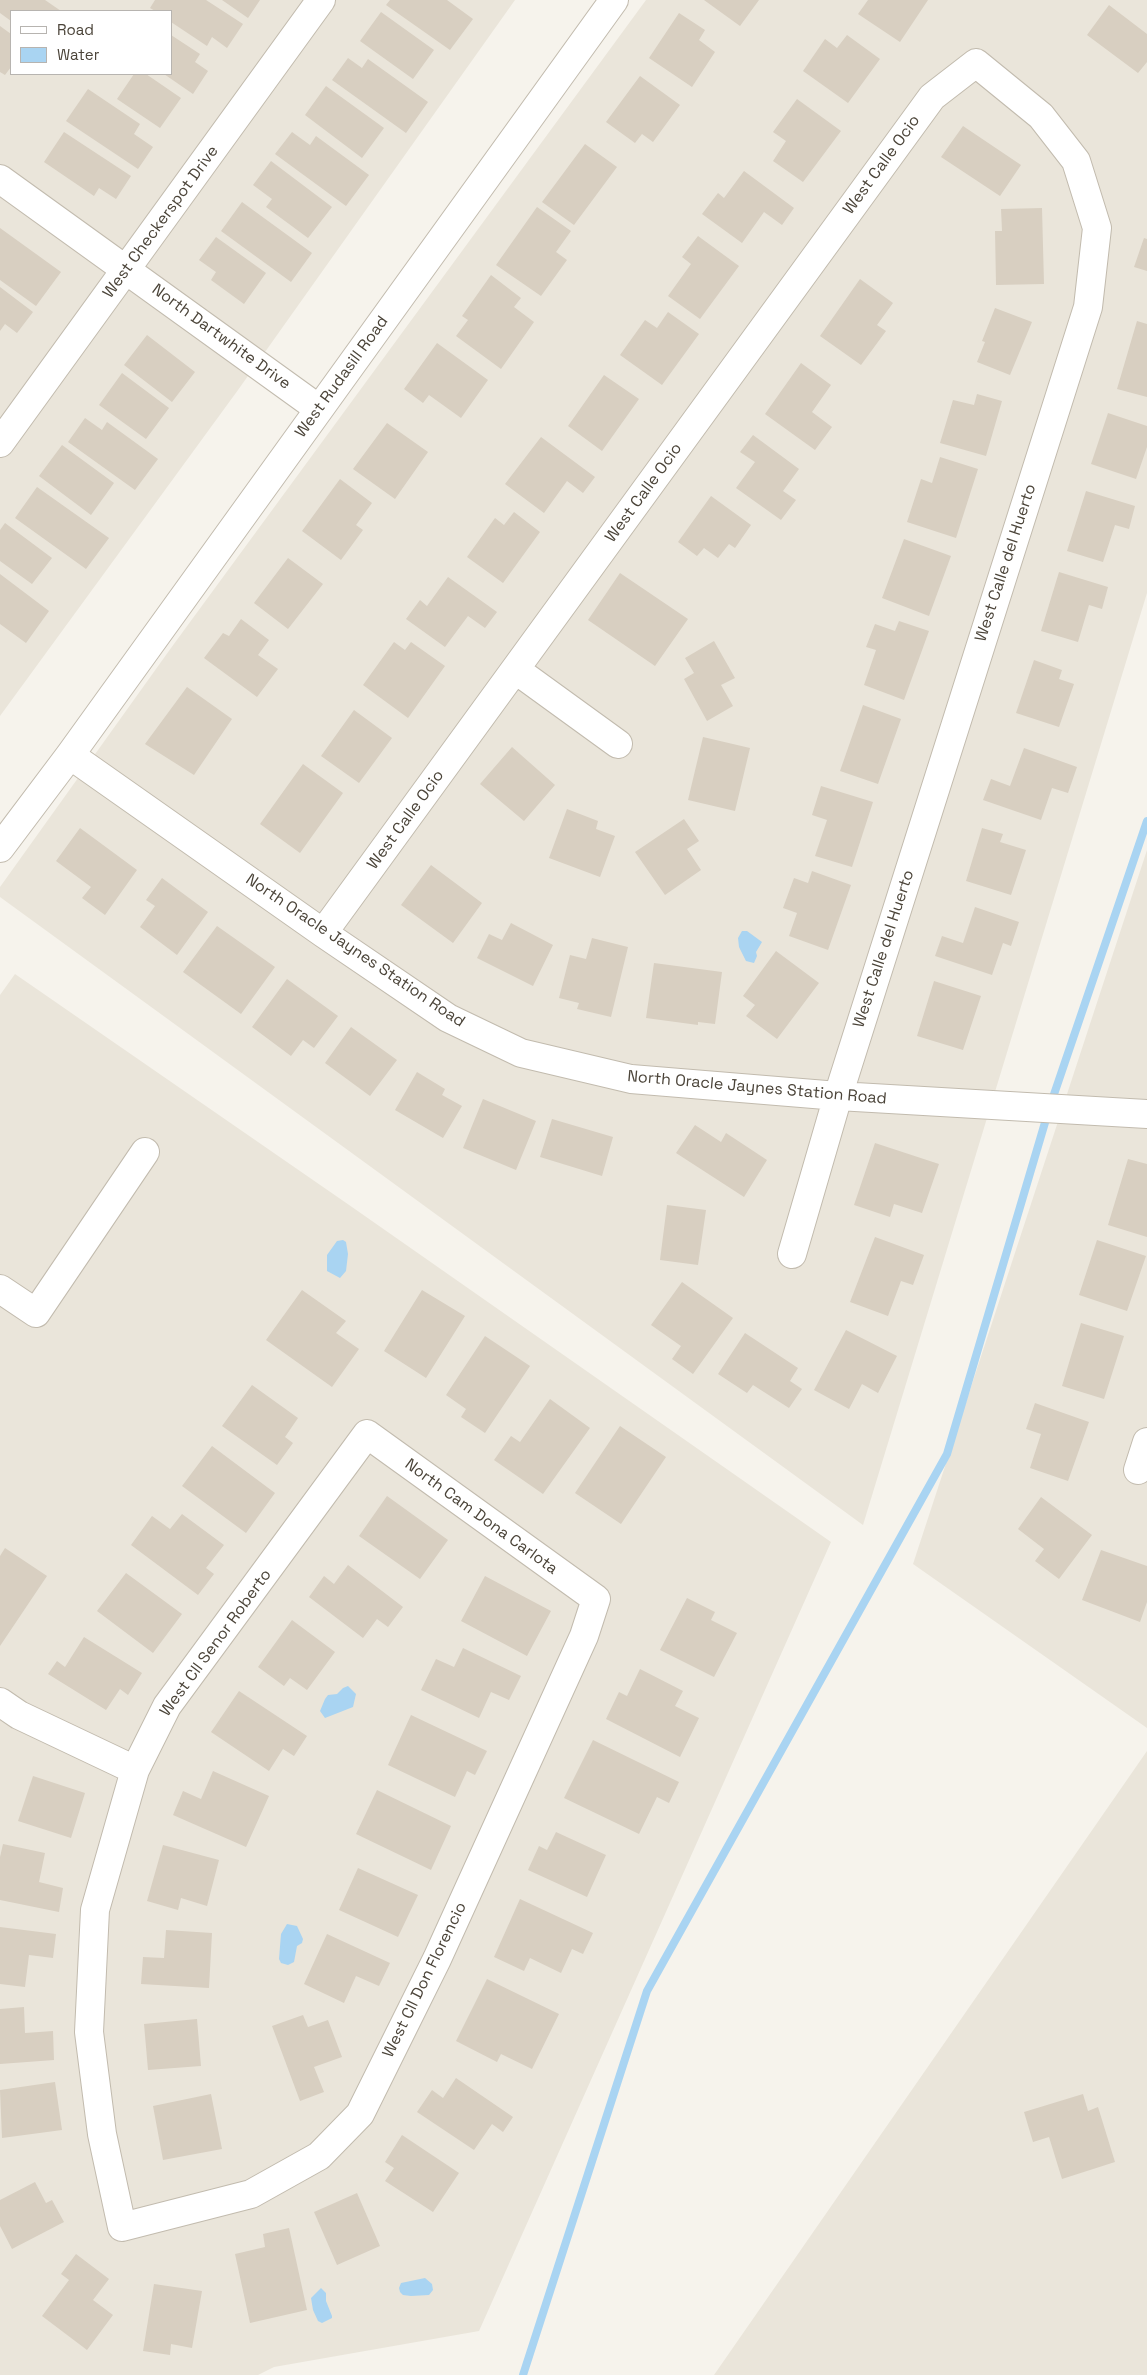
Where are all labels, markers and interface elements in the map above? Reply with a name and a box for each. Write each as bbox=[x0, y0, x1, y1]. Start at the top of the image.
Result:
legend bbox=[10, 10, 172, 75]
text: Road bbox=[57, 20, 94, 39]
text: Water bbox=[57, 45, 99, 64]
street label: West Calle Ocio bbox=[840, 112, 924, 218]
street label: West Checkerspot Drive bbox=[99, 142, 223, 302]
street label: North Dartwhite Drive bbox=[148, 280, 294, 394]
street label: West Rudasill Road bbox=[291, 312, 393, 442]
street label: West Calle Ocio bbox=[602, 440, 686, 546]
street label: West Calle del Huerto bbox=[971, 482, 1041, 644]
street label: West Calle Ocio bbox=[364, 767, 448, 873]
street label: West Calle del Huerto bbox=[849, 868, 919, 1030]
street label: North Oracle Jaynes Station Road bbox=[242, 870, 468, 1032]
street label: North Oracle Jaynes Station Road bbox=[627, 1067, 887, 1109]
street label: North Cam Dona Carlota bbox=[401, 1455, 561, 1579]
street label: West Cll Senor Roberto bbox=[156, 1566, 276, 1720]
street label: West Cll Don Florencio bbox=[379, 1899, 471, 2061]

